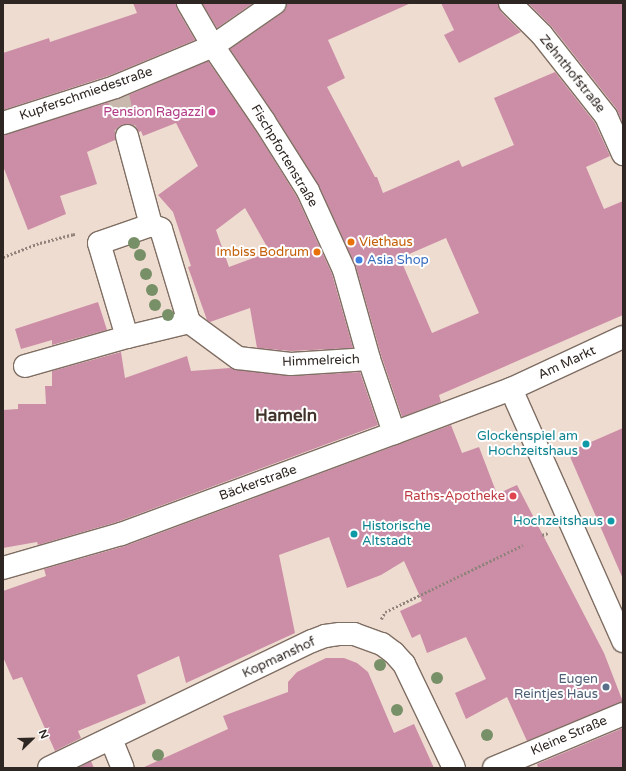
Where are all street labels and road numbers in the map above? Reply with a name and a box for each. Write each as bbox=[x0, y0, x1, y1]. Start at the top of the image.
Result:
street label: Zehnthofstraße bbox=[536, 32, 608, 116]
street label: Kupferschmiedestraße bbox=[17, 64, 155, 124]
street label: Fischpfortenstraße bbox=[247, 102, 321, 210]
street label: Am Markt bbox=[536, 343, 598, 383]
street label: Himmelreich bbox=[282, 352, 360, 370]
street label: Bäckerstraße bbox=[217, 462, 299, 504]
street label: Kopmanshof bbox=[240, 634, 318, 682]
street label: Kleine Straße bbox=[528, 713, 610, 759]

